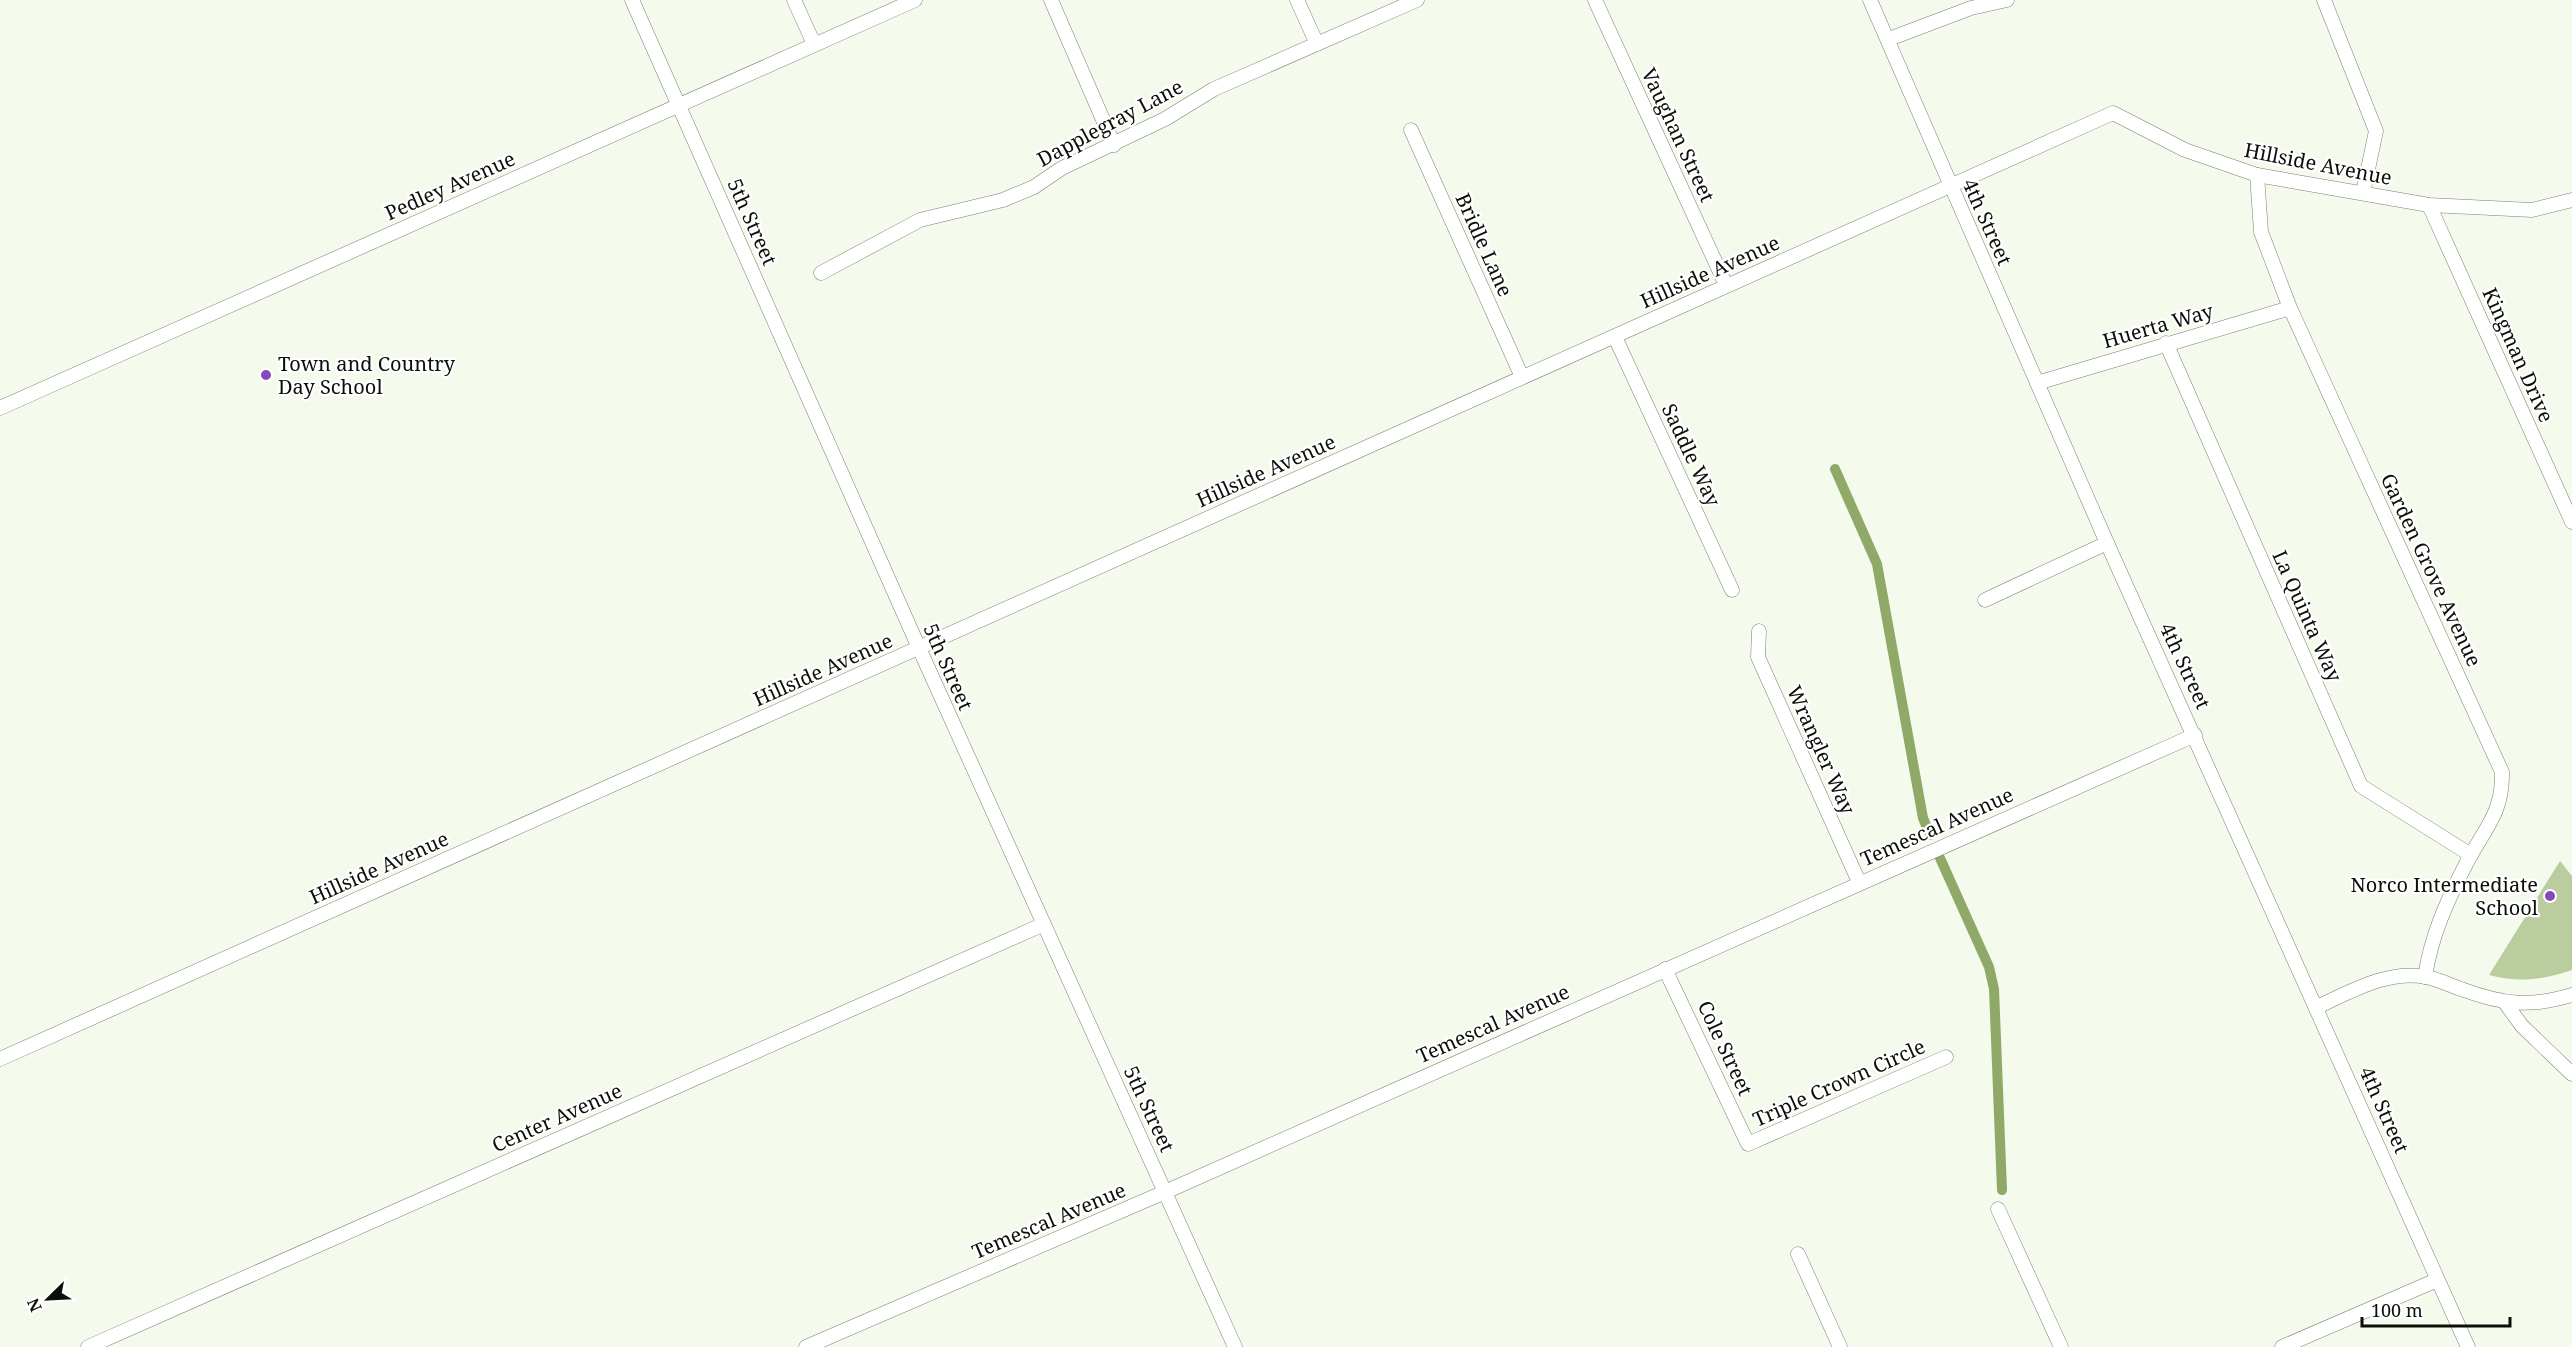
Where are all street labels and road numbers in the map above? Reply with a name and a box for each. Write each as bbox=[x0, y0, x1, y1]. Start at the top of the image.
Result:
street label: Vaughan Street bbox=[1636, 63, 1721, 206]
street label: Dapplegray Lane bbox=[1032, 73, 1188, 172]
street label: Hillside Avenue bbox=[2242, 136, 2394, 191]
street label: Pedley Avenue bbox=[380, 145, 519, 226]
street label: 5th Street bbox=[721, 174, 783, 269]
street label: 4th Street bbox=[1956, 174, 2018, 269]
street label: Bridle Lane bbox=[1450, 189, 1519, 301]
street label: Hillside Avenue bbox=[1636, 229, 1784, 314]
street label: Kingman Drive bbox=[2477, 283, 2560, 427]
street label: Huerta Way bbox=[2099, 297, 2217, 354]
street label: Saddle Way bbox=[1656, 399, 1727, 511]
street label: Hillside Avenue bbox=[1192, 428, 1340, 513]
street label: Garden Grove Avenue bbox=[2375, 469, 2488, 671]
street label: La Quinta Way bbox=[2266, 546, 2349, 686]
street label: 4th Street bbox=[2154, 618, 2217, 713]
street label: 5th Street bbox=[917, 619, 979, 714]
street label: Hillside Avenue bbox=[749, 627, 897, 712]
street label: Wrangler Way bbox=[1781, 681, 1862, 819]
street label: Temescal Avenue bbox=[1856, 781, 2017, 872]
street label: Hillside Avenue bbox=[305, 825, 453, 910]
street label: Temescal Avenue bbox=[1412, 978, 1573, 1069]
street label: Cole Street bbox=[1692, 996, 1759, 1100]
street label: Triple Crown Circle bbox=[1748, 1032, 1929, 1133]
street label: 5th Street bbox=[1118, 1061, 1181, 1156]
street label: 4th Street bbox=[2353, 1062, 2415, 1157]
street label: Center Avenue bbox=[487, 1077, 626, 1158]
street label: Temescal Avenue bbox=[968, 1176, 1130, 1265]

